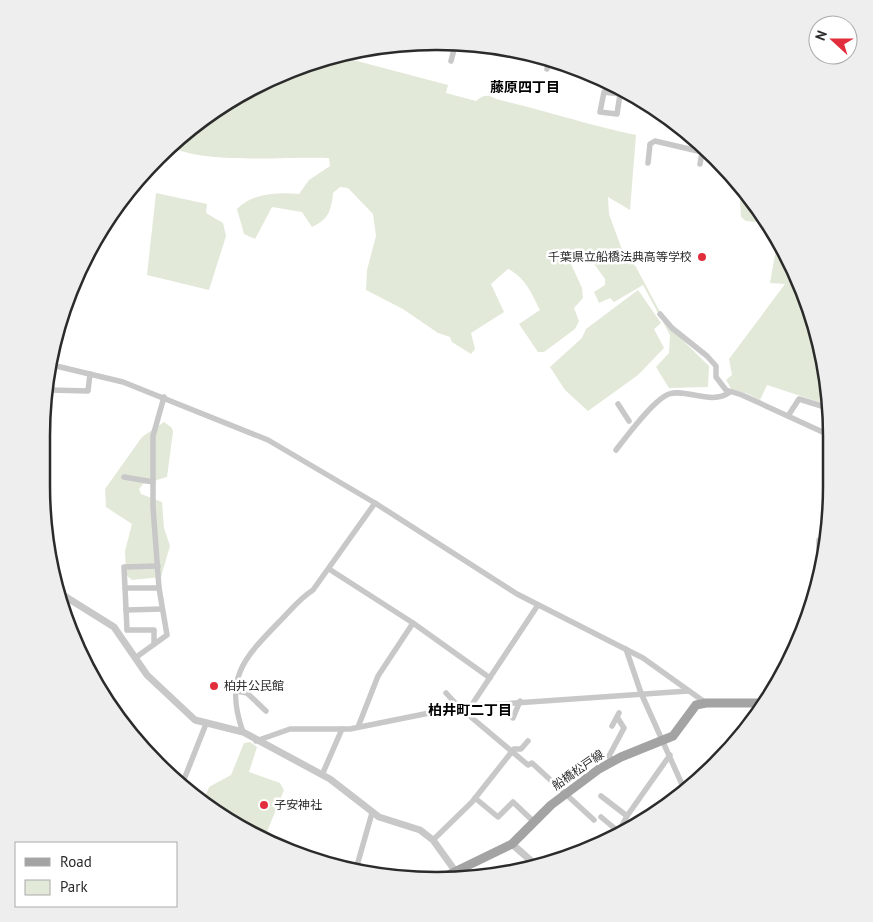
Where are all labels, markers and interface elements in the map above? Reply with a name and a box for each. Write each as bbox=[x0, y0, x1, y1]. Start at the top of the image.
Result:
north arrow bbox=[808, 15, 858, 65]
text: N bbox=[811, 28, 831, 43]
district label: 藤原四丁目 bbox=[490, 78, 560, 96]
place label: 千葉県立船橋法典高等学校 bbox=[548, 249, 692, 264]
marker: 千葉県立船橋法典高等学校 bbox=[696, 251, 708, 263]
place label: 柏井公民館 bbox=[224, 678, 284, 693]
marker: 柏井公民館 bbox=[208, 680, 220, 692]
district label: 柏井町二丁目 bbox=[428, 701, 512, 719]
street label: 船橋松戸線 bbox=[549, 746, 607, 793]
place label: 子安神社 bbox=[274, 797, 322, 812]
marker: 子安神社 bbox=[258, 799, 270, 811]
legend bbox=[15, 842, 178, 907]
text: Road bbox=[60, 852, 92, 871]
text: Park bbox=[60, 877, 88, 896]

